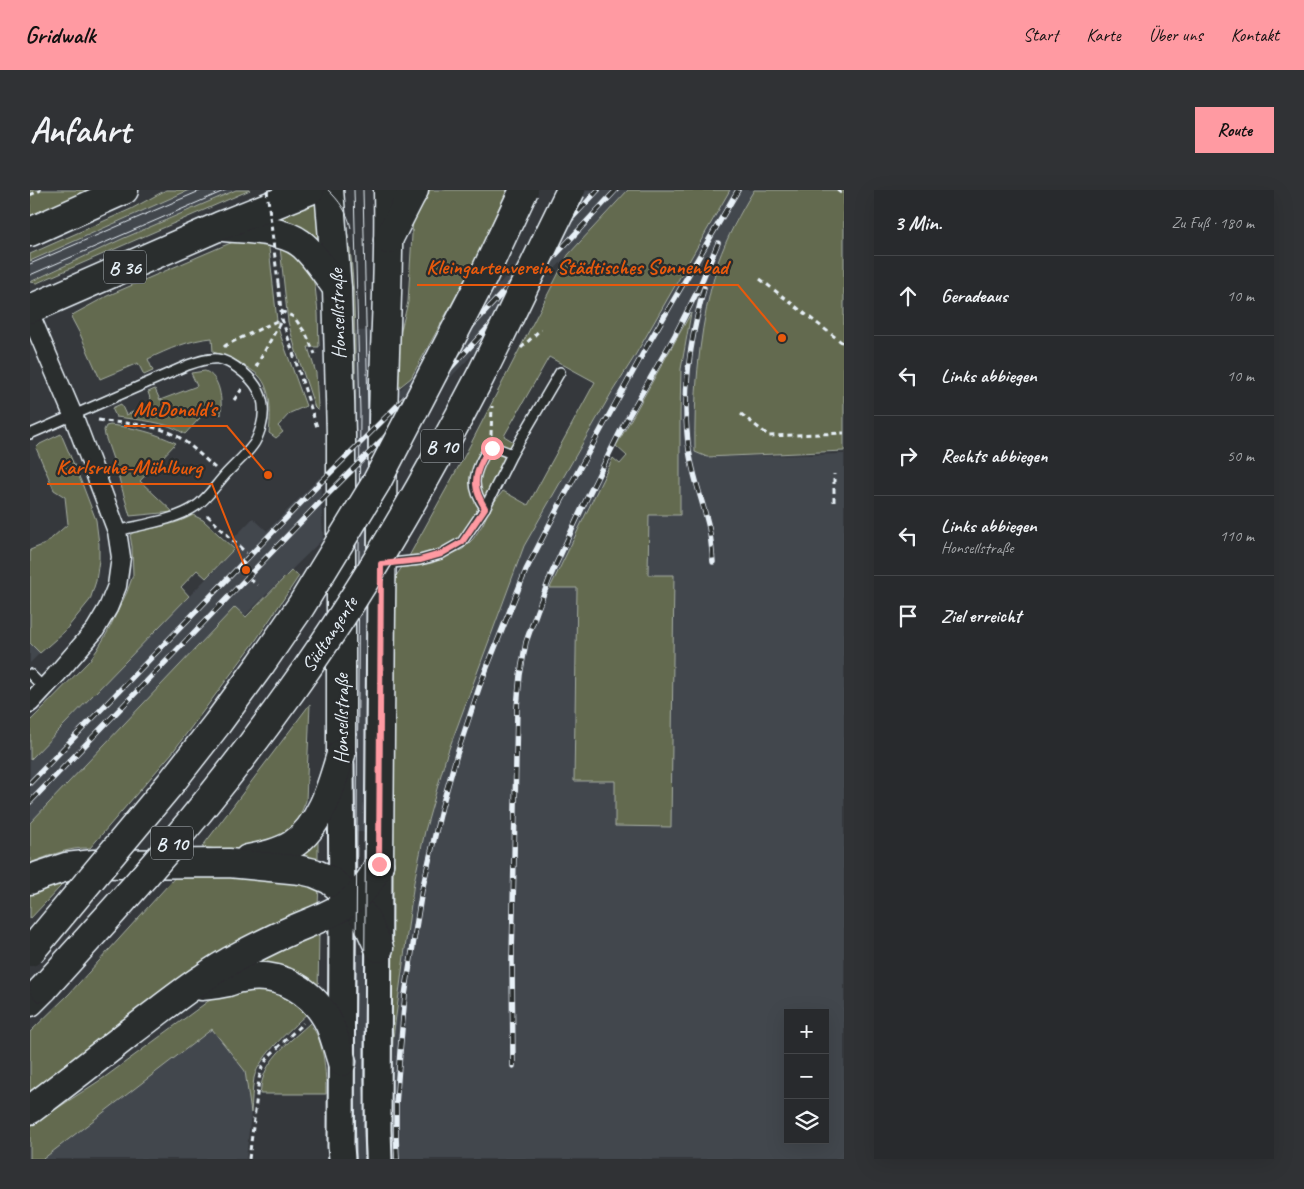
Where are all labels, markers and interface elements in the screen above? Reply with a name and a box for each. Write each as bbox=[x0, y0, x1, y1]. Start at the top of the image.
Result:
text: Gridwalk bbox=[25, 20, 95, 50]
text: Start bbox=[1023, 24, 1058, 46]
text: Karte bbox=[1086, 24, 1121, 46]
text: Über uns bbox=[1149, 24, 1203, 46]
text: Kontakt bbox=[1231, 24, 1279, 46]
button: Route bbox=[1195, 107, 1274, 153]
text: Anfahrt bbox=[30, 108, 130, 153]
text: 3 Min. bbox=[894, 210, 942, 236]
text: Zu Fuß · 180 m bbox=[1171, 213, 1254, 233]
callout: Kleingartenverein Städtisches Sonnenbad bbox=[417, 249, 738, 285]
road number: B 36 bbox=[104, 251, 146, 284]
text: Kleingartenverein Städtisches Sonnenbad bbox=[426, 254, 731, 280]
street label: Honsellstraße bbox=[323, 267, 352, 360]
icon: ahead bbox=[894, 282, 922, 310]
text: Geradeaus bbox=[941, 284, 1008, 308]
text: 10 m bbox=[1227, 286, 1254, 306]
icon: left bbox=[894, 362, 922, 390]
text: Links abbiegen bbox=[941, 364, 1037, 388]
text: 10 m bbox=[1227, 366, 1254, 386]
callout: McDonald's bbox=[124, 390, 227, 426]
text: McDonald's bbox=[133, 396, 219, 422]
road number: B 10 bbox=[421, 430, 463, 462]
route start bbox=[481, 437, 504, 460]
icon: right bbox=[894, 442, 922, 470]
text: Rechts abbiegen bbox=[941, 444, 1047, 468]
text: 50 m bbox=[1227, 446, 1254, 466]
callout: Karlsruhe-Mühlburg bbox=[47, 448, 212, 484]
text: Karlsruhe-Mühlburg bbox=[56, 454, 204, 480]
text: Links abbiegen bbox=[941, 514, 1037, 538]
icon: left bbox=[894, 522, 922, 550]
text: 110 m bbox=[1220, 526, 1254, 546]
text: Honsellstraße bbox=[941, 538, 1014, 558]
street label: Südtangente bbox=[296, 591, 364, 677]
icon: arrive bbox=[894, 602, 922, 630]
text: Ziel erreicht bbox=[941, 604, 1021, 628]
street label: Honsellstraße bbox=[329, 672, 354, 764]
road number: B 10 bbox=[151, 826, 193, 860]
route end bbox=[368, 853, 391, 876]
map controls bbox=[784, 1009, 829, 1144]
button: + bbox=[784, 1009, 829, 1054]
button: − bbox=[784, 1054, 829, 1099]
button: layers bbox=[784, 1099, 829, 1144]

